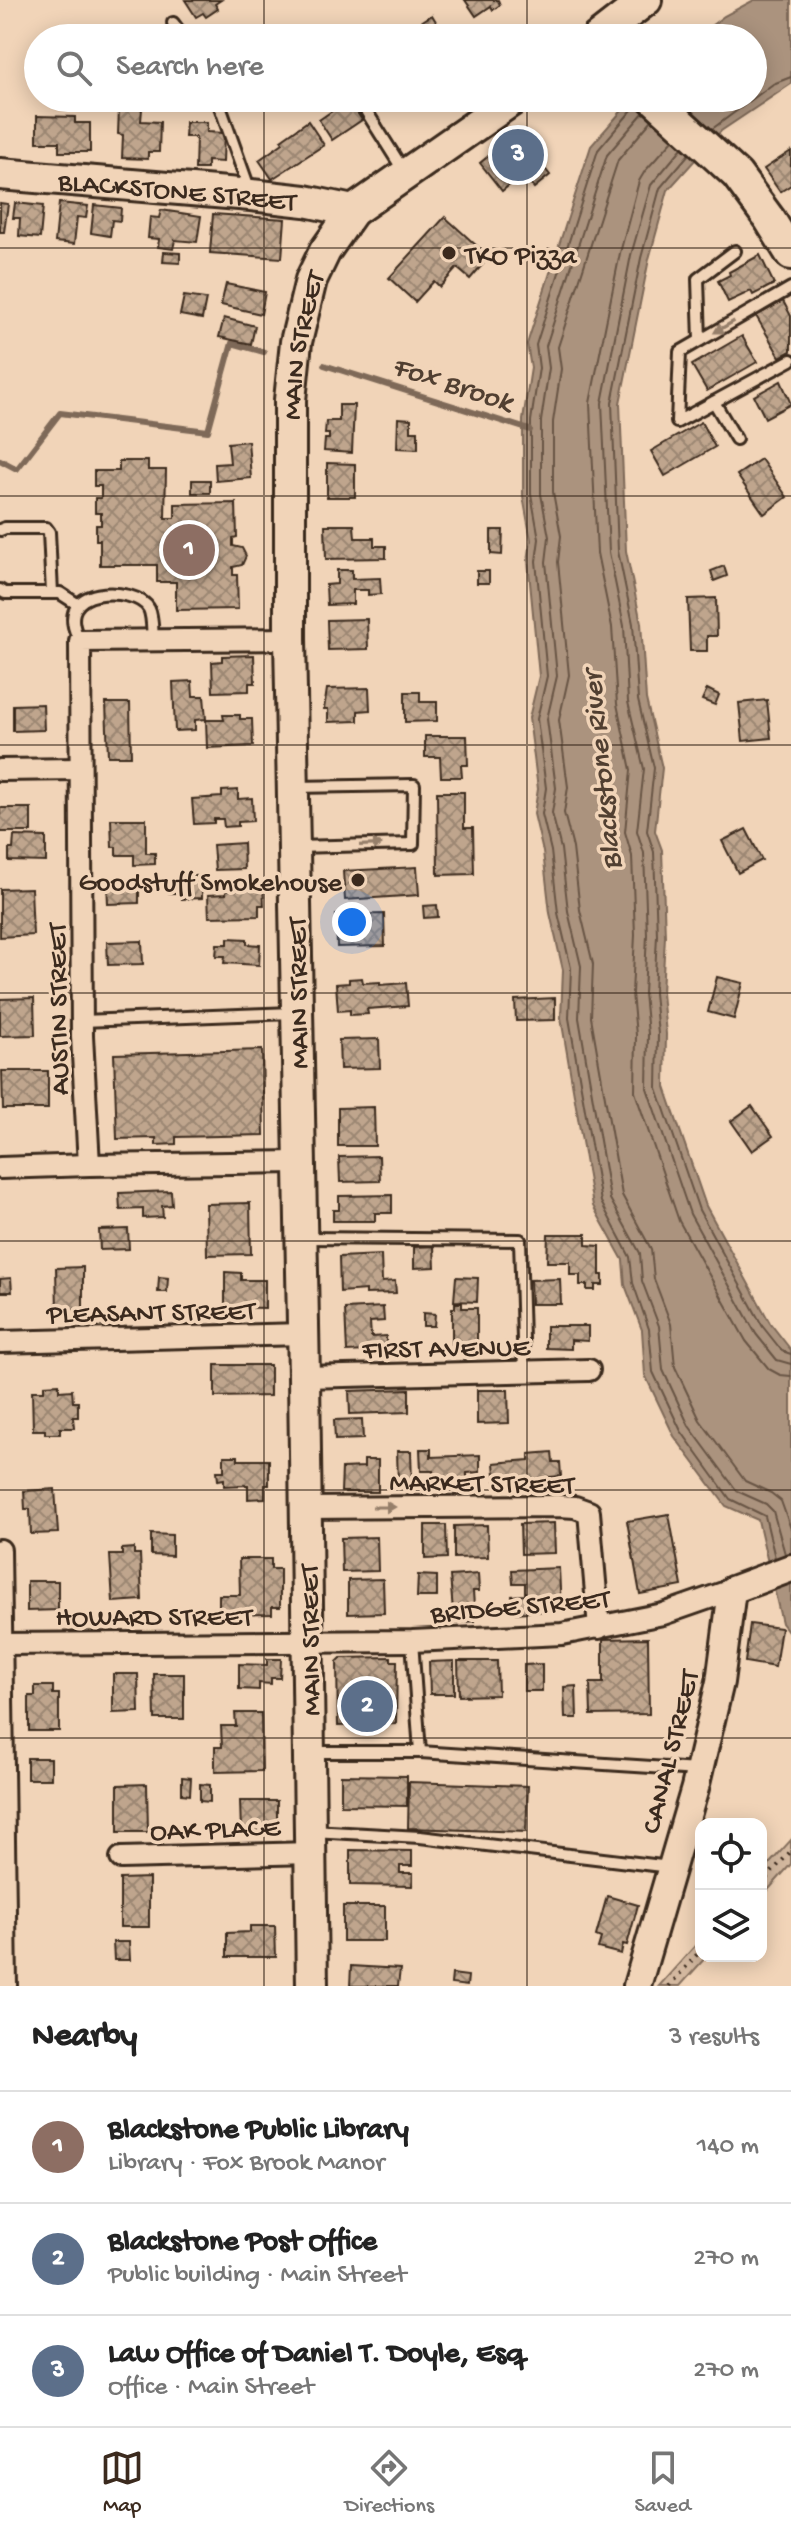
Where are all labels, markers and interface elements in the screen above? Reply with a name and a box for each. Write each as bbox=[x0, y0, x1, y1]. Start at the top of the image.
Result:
search box bbox=[24, 24, 767, 112]
icon: search bbox=[52, 46, 96, 90]
text: Search here bbox=[116, 51, 264, 86]
pin: 3 bbox=[492, 125, 544, 185]
street label: BLACKSTONE STREET bbox=[56, 167, 299, 221]
place label: TKO Pizza bbox=[463, 241, 578, 274]
marker: TKO Pizza bbox=[440, 244, 458, 262]
street label: MAIN STREET bbox=[278, 265, 335, 420]
one-way arrow bbox=[712, 320, 735, 334]
water label: Fox Brook bbox=[387, 350, 519, 423]
pin: 1 bbox=[163, 520, 215, 580]
water label: Blackstone River bbox=[576, 664, 632, 872]
one-way arrow bbox=[359, 838, 384, 851]
place label: Goodstuff Smokehouse bbox=[78, 868, 343, 901]
marker: Goodstuff Smokehouse bbox=[349, 871, 367, 889]
your location bbox=[332, 902, 372, 942]
street label: MAIN STREET bbox=[283, 916, 318, 1069]
street label: AUSTIN STREET bbox=[42, 921, 78, 1095]
street label: PLEASANT STREET bbox=[45, 1296, 257, 1333]
street label: FIRST AVENUE bbox=[361, 1333, 532, 1368]
street label: MARKET STREET bbox=[389, 1467, 576, 1504]
one-way arrow bbox=[372, 1501, 397, 1513]
street label: MAIN STREET bbox=[295, 1563, 330, 1716]
street label: BRIDGE STREET bbox=[428, 1584, 613, 1633]
street label: HOWARD STREET bbox=[56, 1603, 254, 1636]
street label: CANAL STREET bbox=[636, 1666, 709, 1837]
pin: 2 bbox=[341, 1676, 393, 1736]
street label: OAK PLACE bbox=[149, 1813, 282, 1850]
map controls bbox=[695, 1818, 767, 1962]
button: locate bbox=[695, 1818, 767, 1890]
button: layers bbox=[695, 1890, 767, 1962]
text: Nearby bbox=[32, 2018, 137, 2058]
text: 3 results bbox=[669, 2023, 759, 2054]
text: Blackstone Public Library bbox=[108, 2114, 409, 2149]
text: 1 bbox=[53, 2132, 63, 2163]
text: 140 m bbox=[697, 2132, 759, 2163]
text: Library · Fox Brook Manor bbox=[108, 2149, 384, 2180]
text: Blackstone Post Office bbox=[108, 2226, 377, 2261]
text: 2 bbox=[52, 2244, 64, 2275]
text: 270 m bbox=[693, 2244, 759, 2275]
text: Public building · Main Street bbox=[108, 2261, 406, 2292]
text: Law Office of Daniel T. Doyle, Esq bbox=[108, 2338, 524, 2373]
text: 3 bbox=[51, 2356, 65, 2387]
text: 270 m bbox=[693, 2356, 759, 2387]
text: Office · Main Street bbox=[108, 2373, 314, 2404]
tab: Map bbox=[100, 2446, 144, 2520]
tab: Directions bbox=[345, 2446, 434, 2520]
tab: Saved bbox=[634, 2446, 691, 2520]

